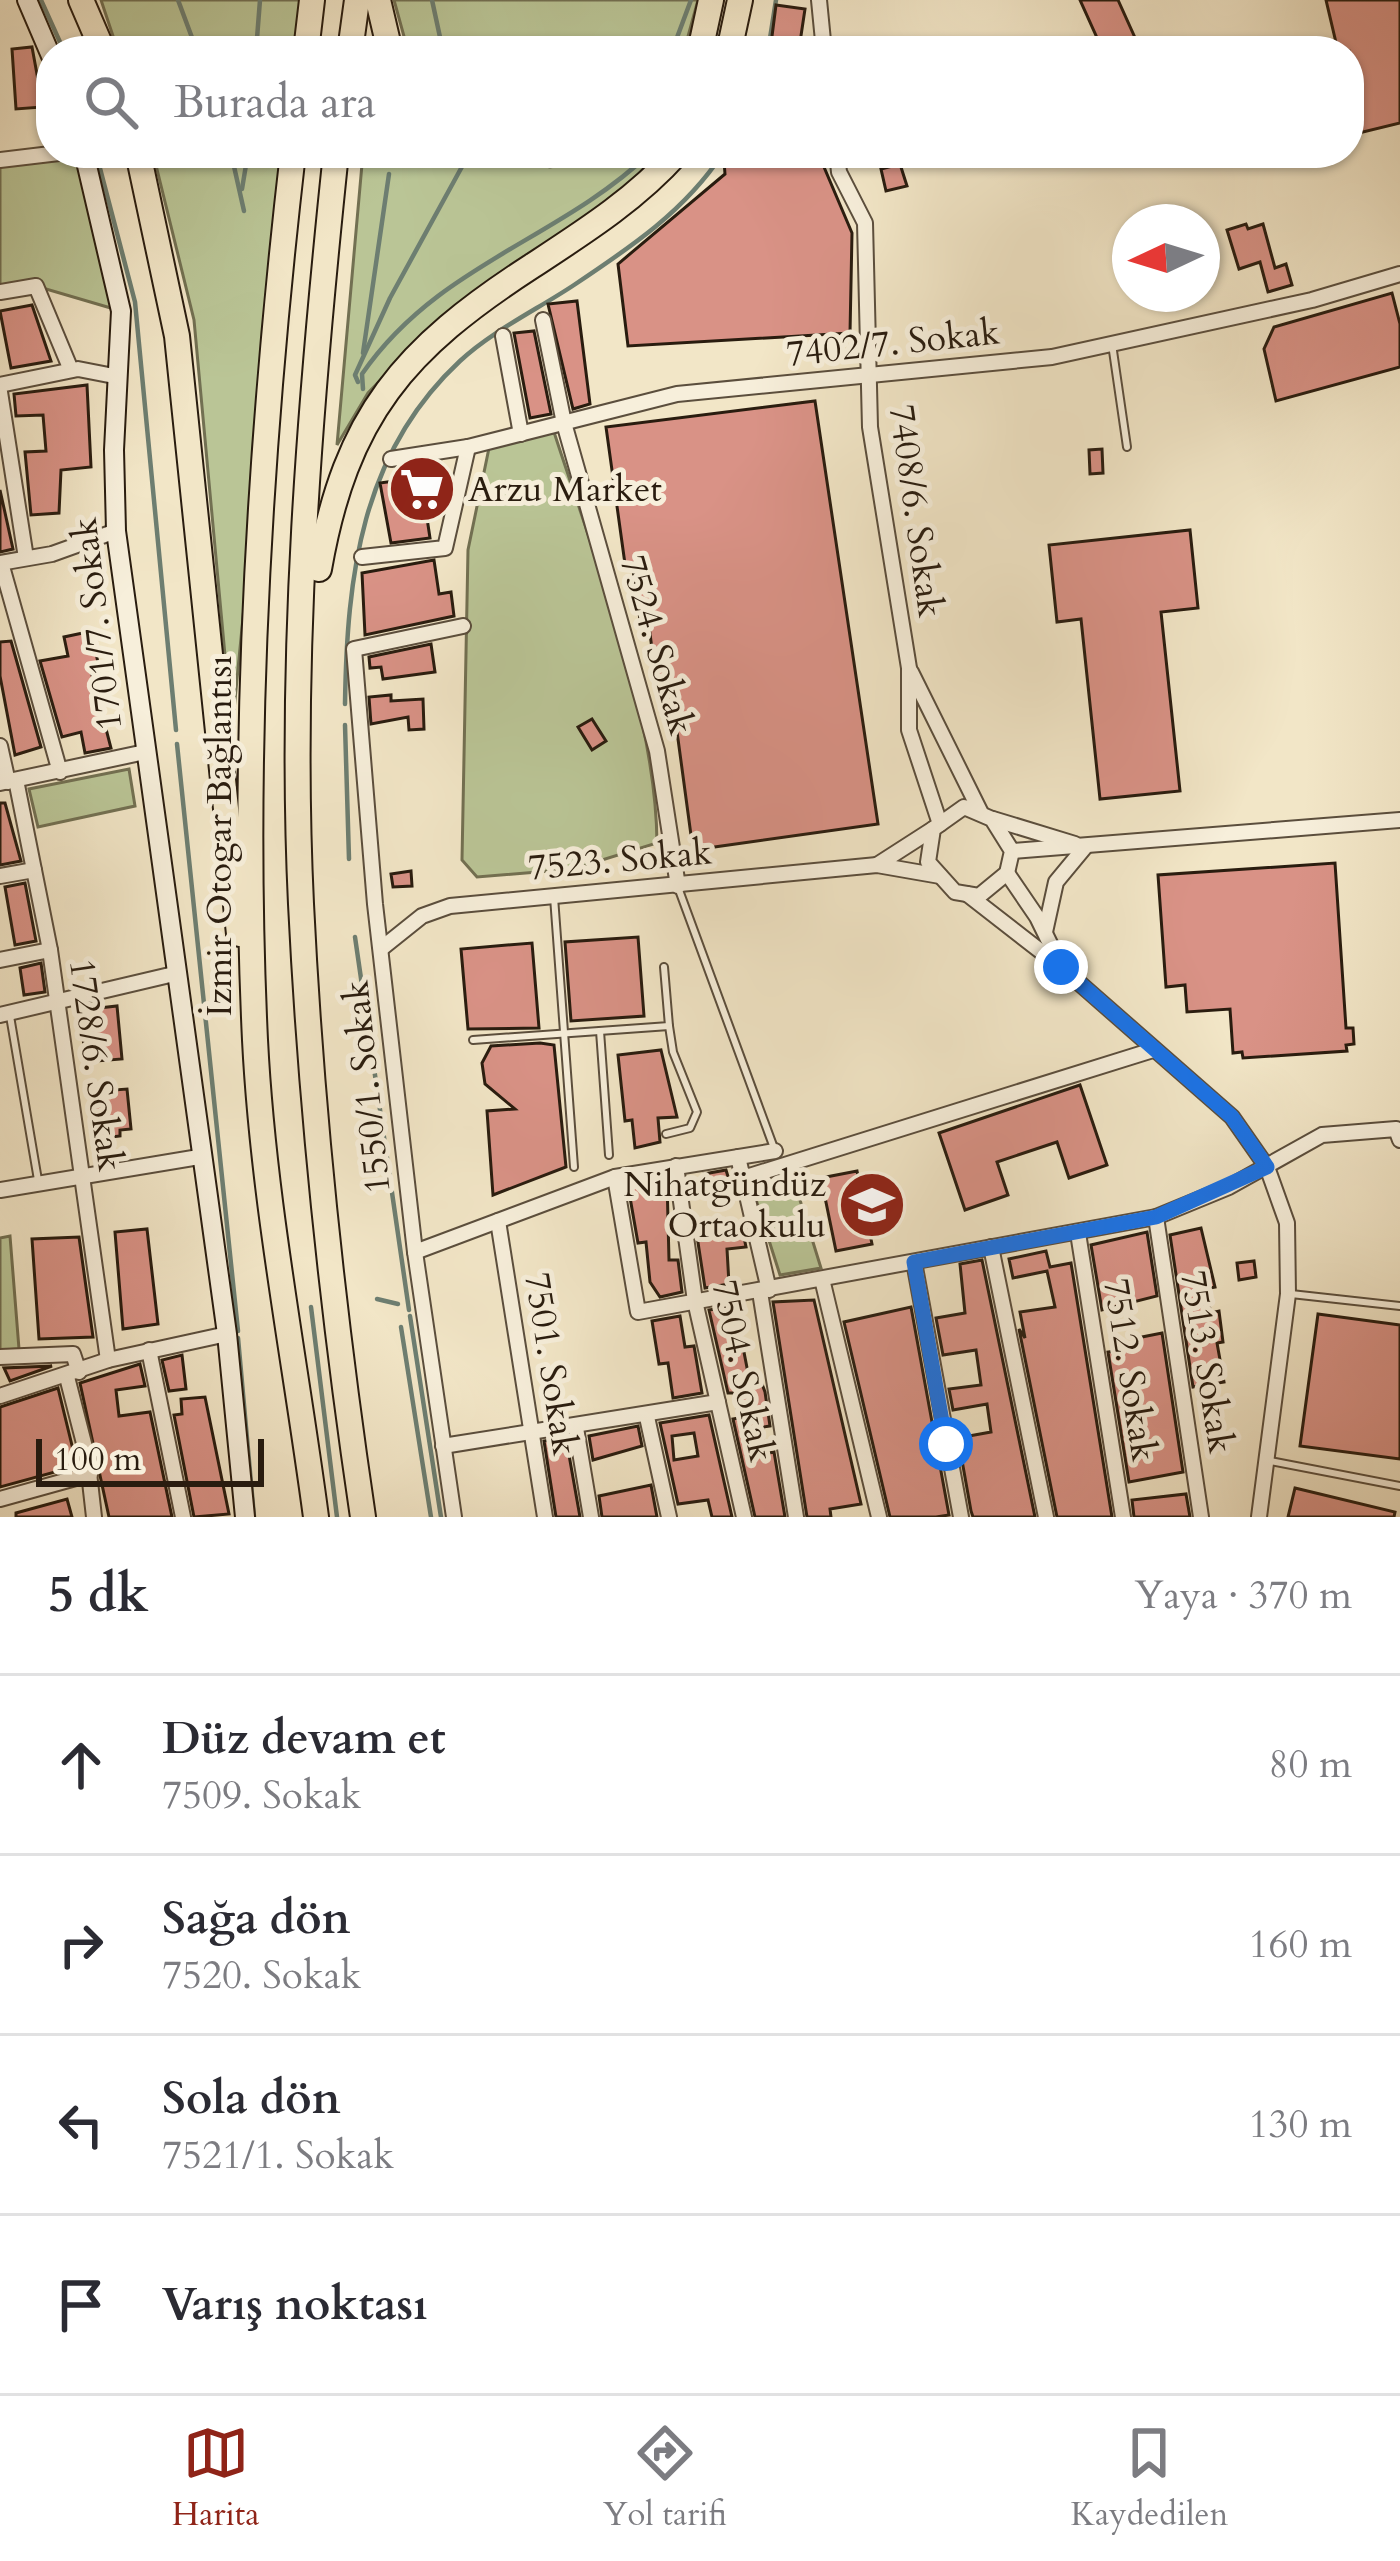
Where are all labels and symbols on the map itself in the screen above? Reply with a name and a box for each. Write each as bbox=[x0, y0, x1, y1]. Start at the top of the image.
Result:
north arrow bbox=[1112, 204, 1220, 312]
street label: 7402/7. Sokak bbox=[784, 307, 1003, 379]
street label: 7408/6. Sokak bbox=[877, 402, 955, 621]
supermarket icon: Arzu Market bbox=[387, 454, 457, 524]
place label: Arzu Market bbox=[468, 465, 662, 514]
street label: 1701/7. Sokak bbox=[60, 514, 134, 733]
street label: 7524. Sokak bbox=[608, 550, 706, 741]
street label: İzmir Otogar Bağlantısı bbox=[195, 655, 244, 1017]
street label: 7523. Sokak bbox=[526, 828, 715, 892]
route end bbox=[1034, 940, 1088, 994]
street label: 1728/6. Sokak bbox=[57, 956, 135, 1175]
street label: 1550/1. Sokak bbox=[331, 977, 403, 1196]
place label: Nihatgündüz Ortaokulu bbox=[623, 1160, 826, 1250]
school or university icon: Nihatgündüz Ortaokulu bbox=[837, 1170, 907, 1240]
street label: 7513. Sokak bbox=[1168, 1267, 1246, 1457]
street label: 7501. Sokak bbox=[512, 1269, 590, 1459]
street label: 7512. Sokak bbox=[1091, 1275, 1169, 1465]
street label: 7504. Sokak bbox=[700, 1276, 786, 1467]
route start bbox=[919, 1417, 973, 1471]
scale bar bbox=[36, 1433, 264, 1486]

